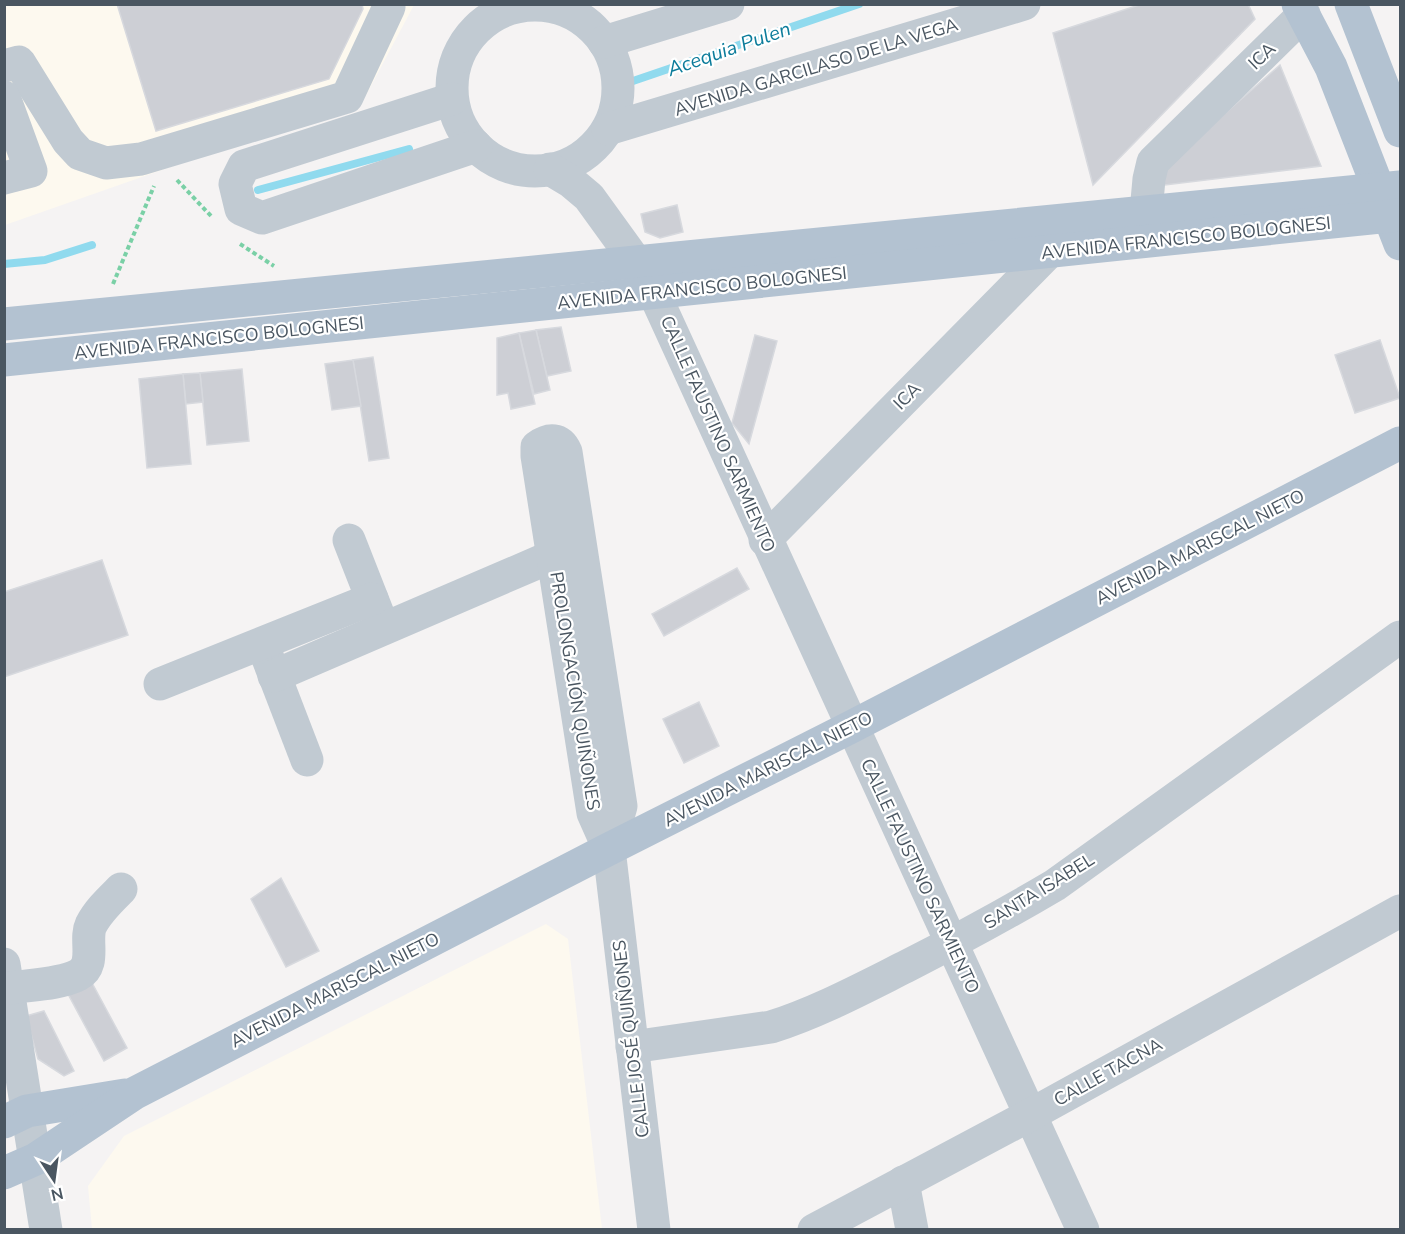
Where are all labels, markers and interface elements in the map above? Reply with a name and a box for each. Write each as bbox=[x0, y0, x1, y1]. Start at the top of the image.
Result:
street label: AVENIDA GARCILASO DE LA VEGA bbox=[671, 12, 961, 122]
water label: Acequia Pulen bbox=[663, 15, 794, 83]
street label: ICA bbox=[1243, 37, 1281, 75]
street label: AVENIDA FRANCISCO BOLOGNESI bbox=[1040, 211, 1332, 265]
street label: AVENIDA FRANCISCO BOLOGNESI bbox=[556, 261, 848, 315]
street label: AVENIDA FRANCISCO BOLOGNESI bbox=[73, 311, 365, 365]
street label: CALLE FAUSTINO SARMIENTO bbox=[655, 312, 781, 556]
street label: ICA bbox=[888, 377, 926, 415]
street label: AVENIDA MARISCAL NIETO bbox=[1091, 484, 1309, 610]
street label: PROLONGACIÓN QUIÑONES bbox=[544, 570, 606, 812]
street label: AVENIDA MARISCAL NIETO bbox=[659, 706, 877, 832]
street label: CALLE FAUSTINO SARMIENTO bbox=[855, 755, 985, 997]
street label: SANTA ISABEL bbox=[979, 847, 1099, 935]
street label: AVENIDA MARISCAL NIETO bbox=[226, 927, 444, 1053]
street label: CALLE JOSÉ QUIÑONES bbox=[607, 939, 655, 1139]
street label: CALLE TACNA bbox=[1049, 1032, 1167, 1112]
north arrow bbox=[24, 1150, 84, 1210]
text: N bbox=[49, 1182, 65, 1206]

